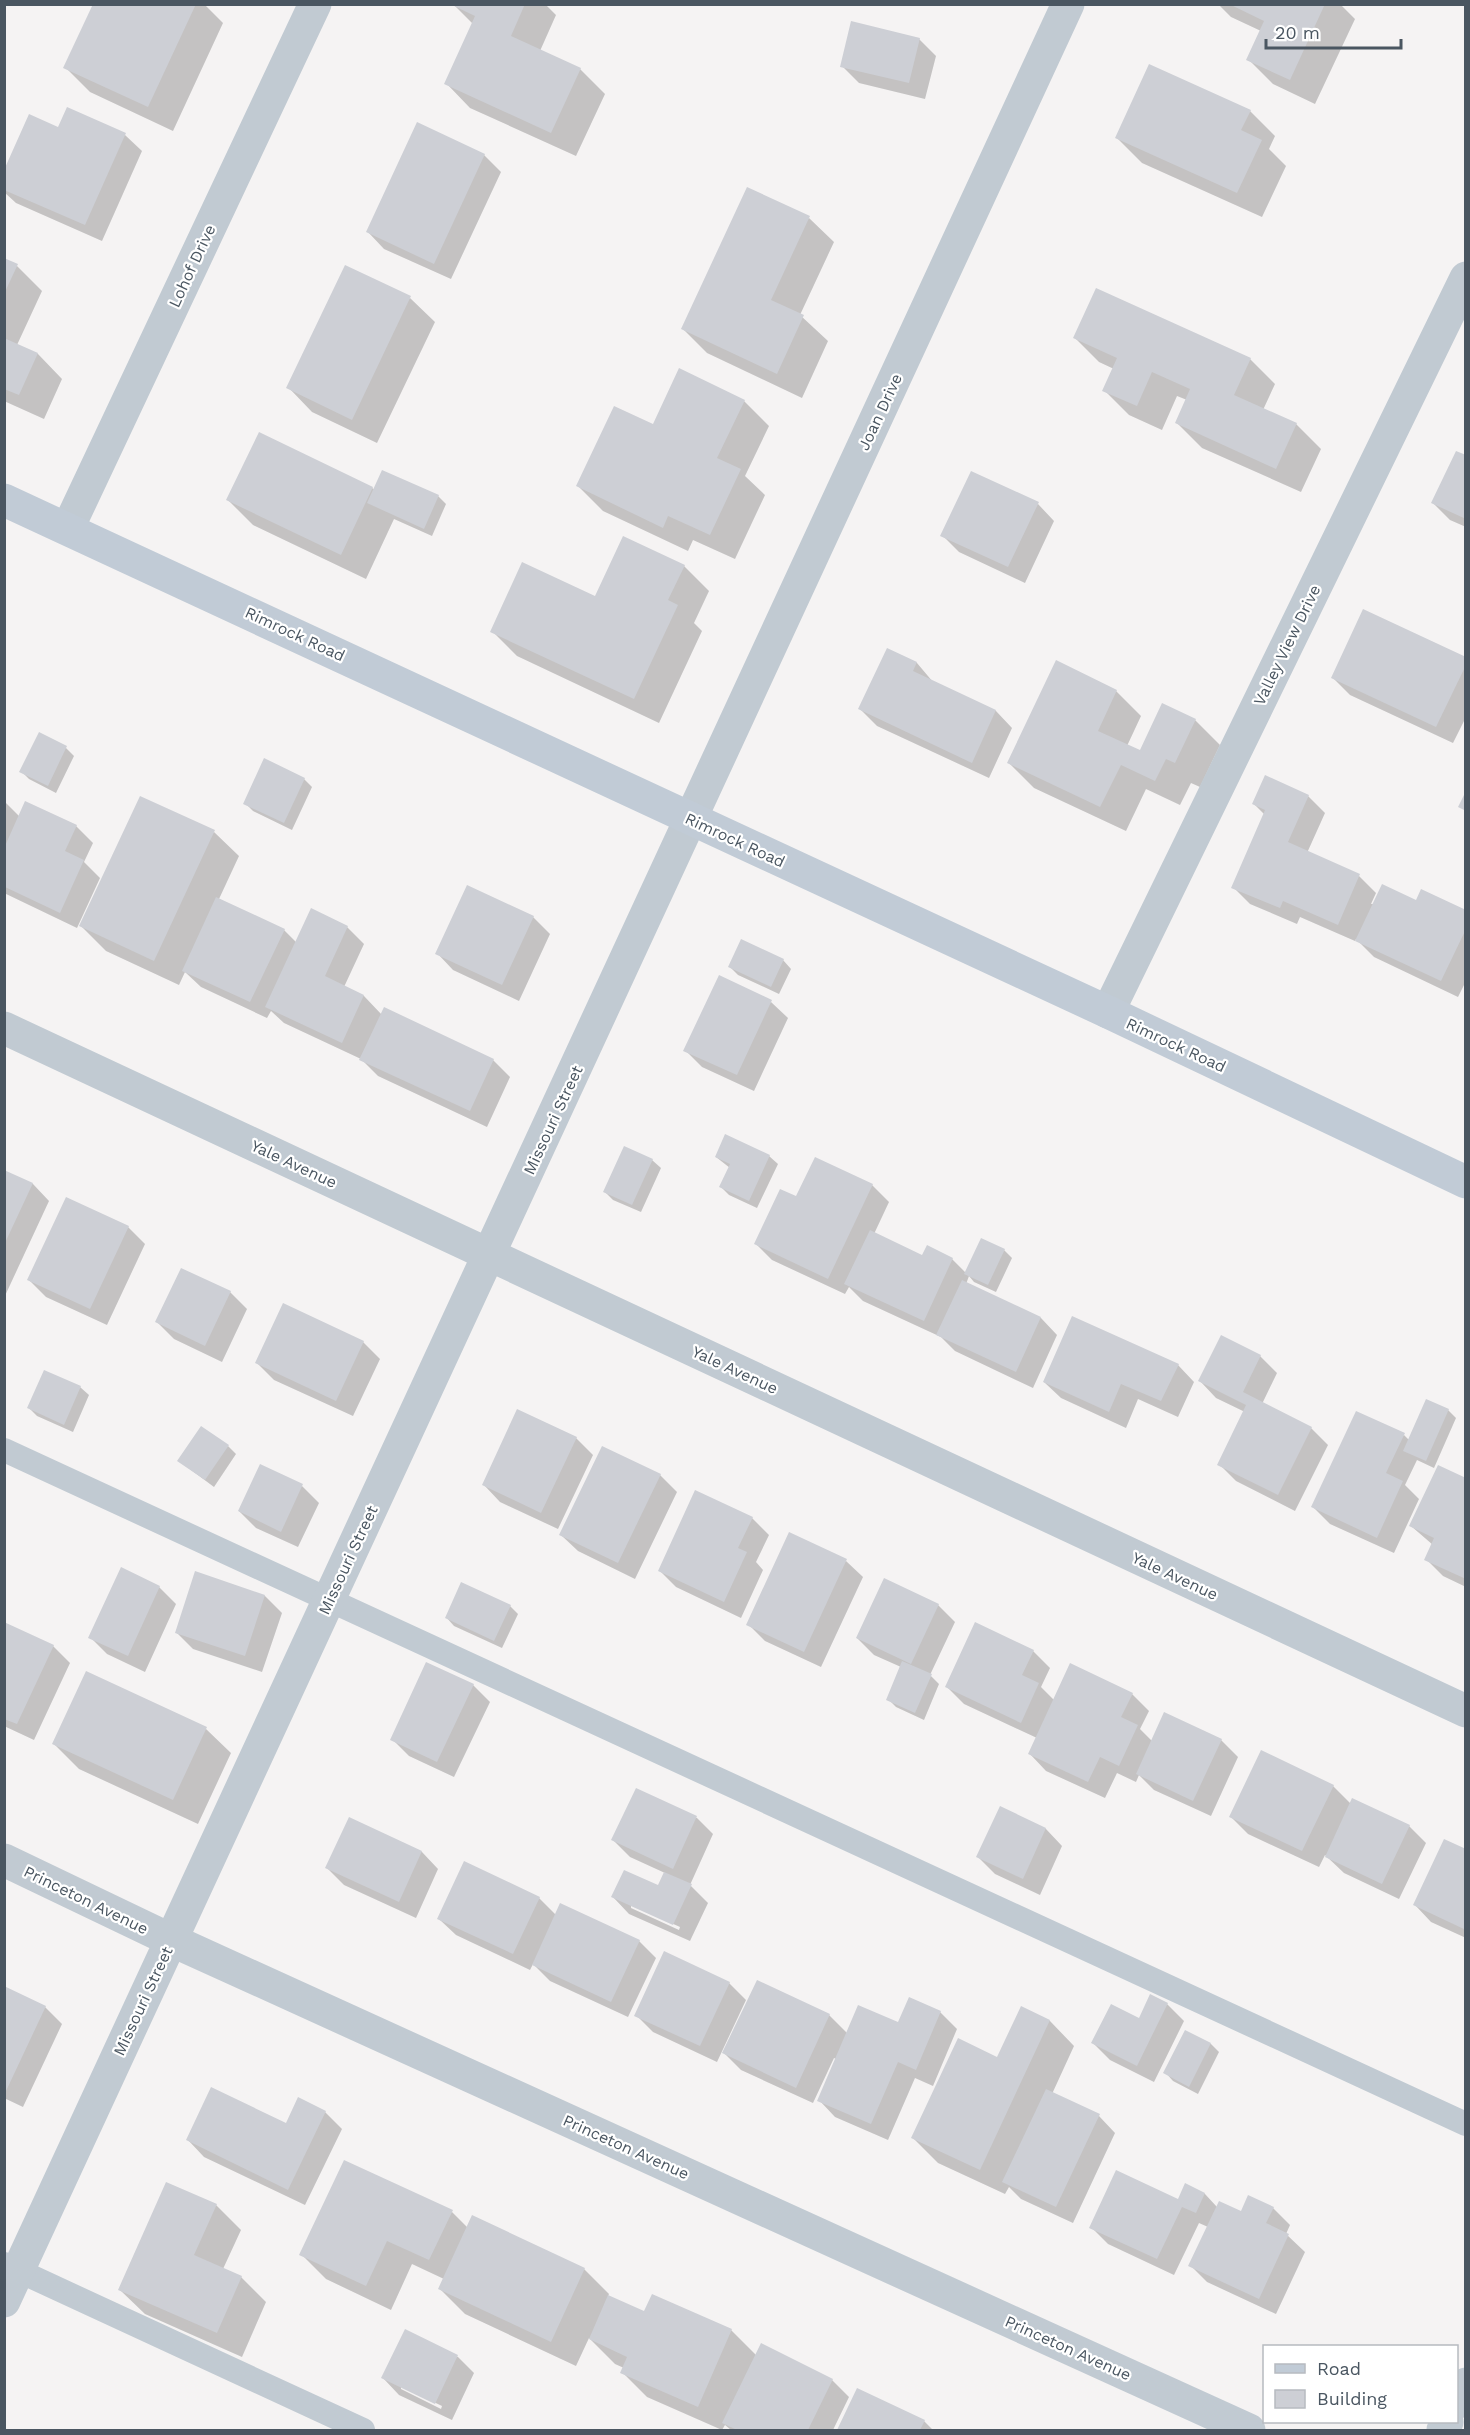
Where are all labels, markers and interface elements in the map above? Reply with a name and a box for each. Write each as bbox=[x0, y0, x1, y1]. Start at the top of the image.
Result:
scale bar bbox=[1266, 12, 1401, 50]
text: 20 m bbox=[1275, 22, 1320, 43]
street label: Lohof Drive bbox=[165, 222, 219, 310]
street label: Joan Drive bbox=[854, 370, 906, 454]
street label: Valley View Drive bbox=[1250, 582, 1324, 708]
street label: Rimrock Road bbox=[242, 603, 348, 665]
street label: Rimrock Road bbox=[682, 809, 788, 871]
street label: Rimrock Road bbox=[1123, 1014, 1229, 1076]
street label: Missouri Street bbox=[519, 1062, 587, 1178]
street label: Yale Avenue bbox=[248, 1136, 340, 1192]
street label: Yale Avenue bbox=[689, 1342, 781, 1398]
street label: Missouri Street bbox=[314, 1502, 382, 1618]
street label: Yale Avenue bbox=[1129, 1548, 1221, 1604]
street label: Princeton Avenue bbox=[21, 1862, 151, 1938]
street label: Missouri Street bbox=[109, 1943, 177, 2059]
street label: Princeton Avenue bbox=[560, 2111, 692, 2183]
street label: Princeton Avenue bbox=[1002, 2312, 1134, 2384]
legend bbox=[1263, 2345, 1458, 2423]
text: Road bbox=[1317, 2358, 1361, 2379]
text: Building bbox=[1317, 2388, 1387, 2409]

